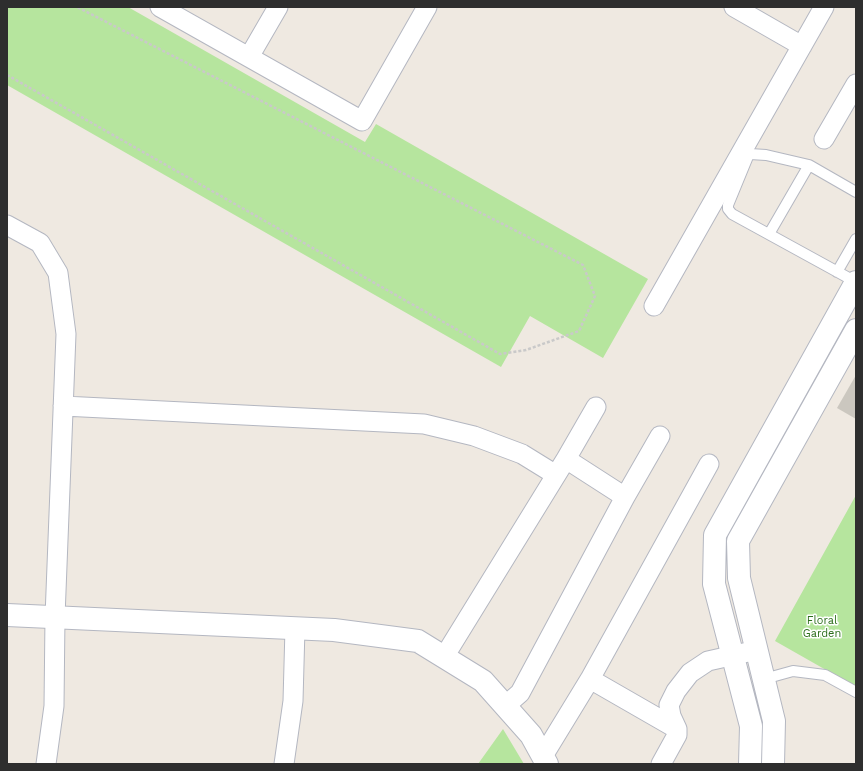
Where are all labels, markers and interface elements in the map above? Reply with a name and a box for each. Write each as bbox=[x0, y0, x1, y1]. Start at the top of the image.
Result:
park label: Floral Garden bbox=[803, 614, 841, 640]

